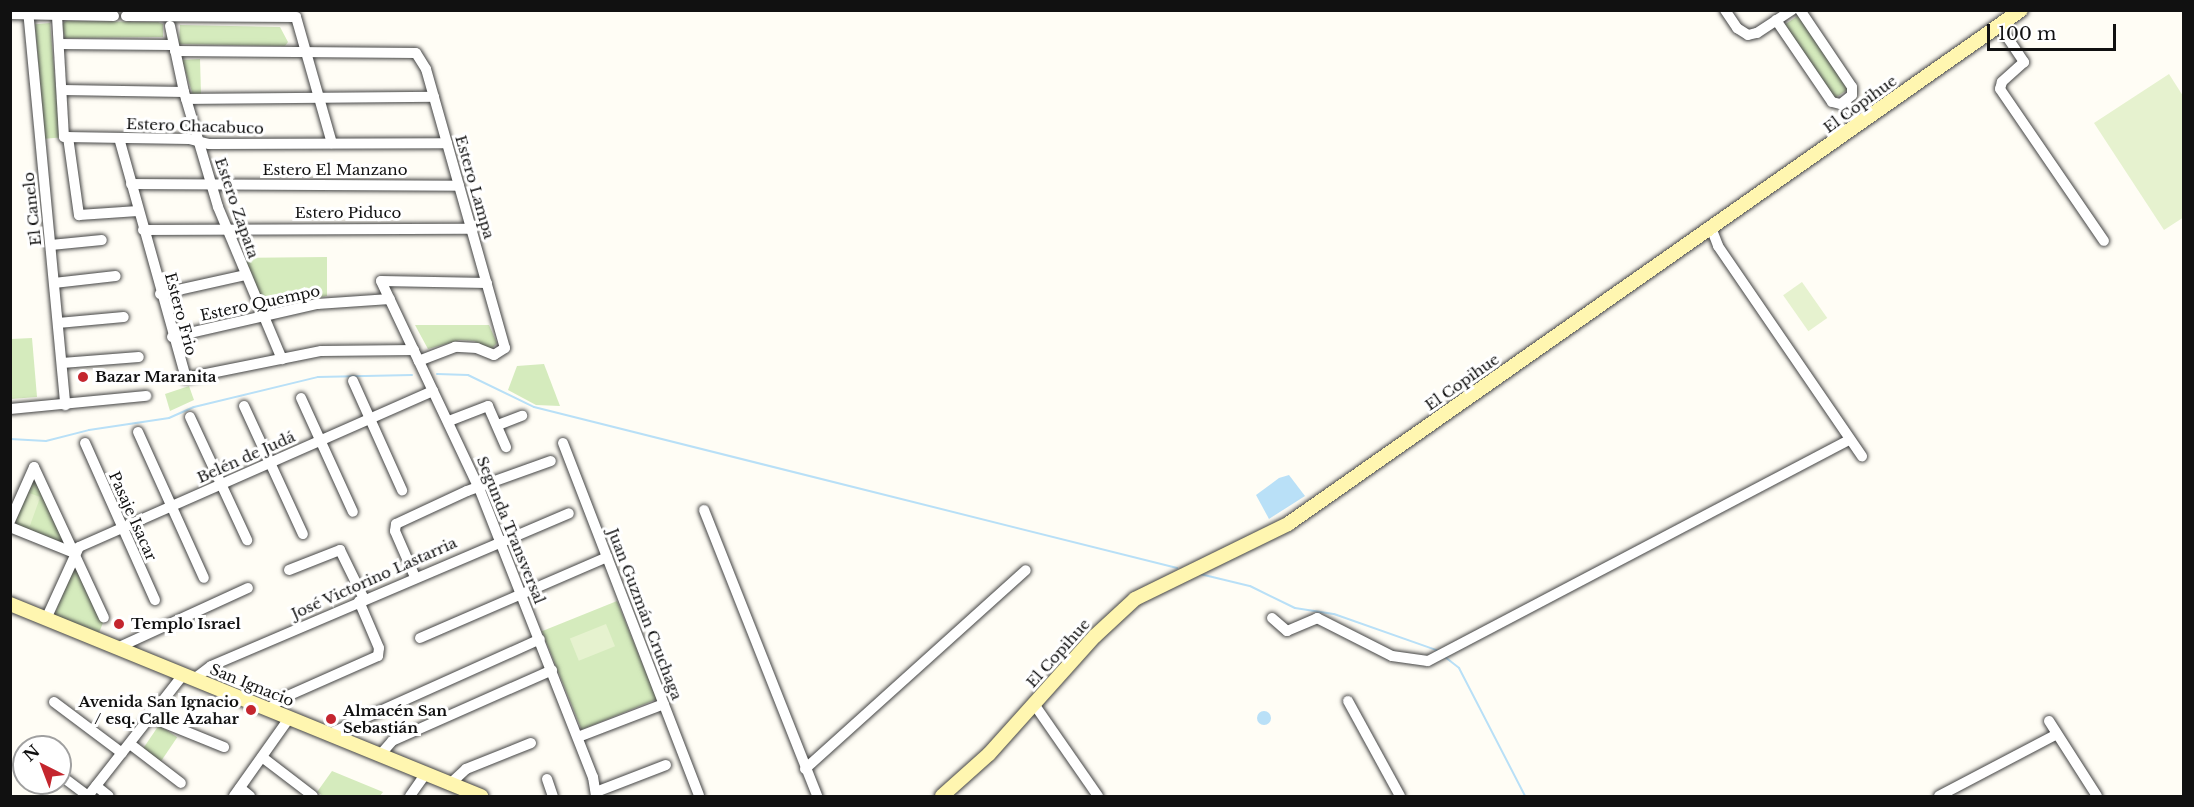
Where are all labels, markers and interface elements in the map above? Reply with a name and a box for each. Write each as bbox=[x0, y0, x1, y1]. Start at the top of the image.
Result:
scale bar bbox=[1990, 12, 2119, 50]
text: 100 m bbox=[1998, 23, 2056, 45]
street label: El Copihue bbox=[1820, 71, 1900, 137]
street label: Estero Chacabuco bbox=[126, 115, 264, 137]
street label: Estero Lampa bbox=[452, 133, 498, 241]
street label: Estero Zapata bbox=[211, 155, 263, 261]
street label: Estero El Manzano bbox=[263, 161, 407, 179]
street label: El Canelo bbox=[19, 171, 45, 247]
street label: Estero Piduco bbox=[295, 204, 401, 222]
street label: Estero Frio bbox=[161, 271, 201, 357]
street label: Estero Quempo bbox=[198, 282, 322, 324]
street label: El Copihue bbox=[1422, 350, 1502, 414]
place label: Bazar Maranita bbox=[95, 368, 217, 386]
marker: Bazar Maranita bbox=[76, 370, 90, 384]
street label: Belén de Judá bbox=[194, 427, 298, 487]
street label: Segunda Transversal bbox=[473, 453, 549, 607]
street label: Pasaje Isacar bbox=[105, 469, 161, 563]
street label: Juan Guzmán Cruchaga bbox=[604, 526, 686, 702]
street label: José Victorino Lastarria bbox=[288, 533, 460, 623]
place label: Templo Israel bbox=[131, 615, 241, 633]
street label: El Copihue bbox=[1022, 615, 1094, 691]
marker: Templo Israel bbox=[112, 617, 126, 631]
street label: San Ignacio bbox=[207, 660, 297, 710]
place label: Avenida San Ignacio / esq. Calle Azahar bbox=[79, 692, 239, 727]
place label: Almacén San Sebastián bbox=[343, 701, 447, 736]
marker: Avenida San Ignacio / esq. Calle Azahar bbox=[244, 703, 258, 717]
marker: Almacén San Sebastián bbox=[324, 712, 338, 726]
north arrow bbox=[12, 735, 72, 795]
text: N bbox=[19, 741, 44, 766]

